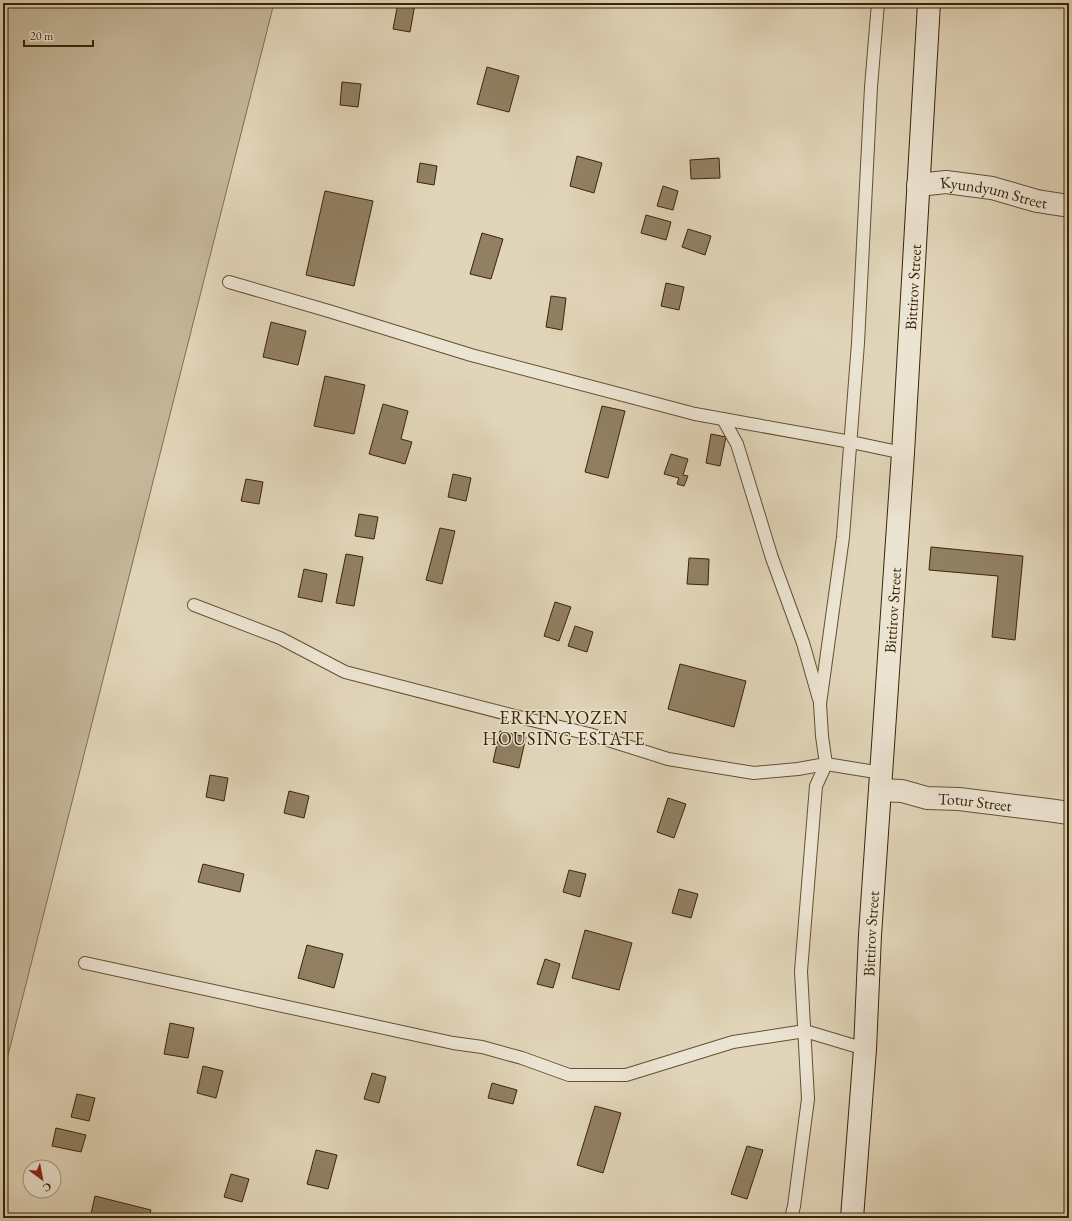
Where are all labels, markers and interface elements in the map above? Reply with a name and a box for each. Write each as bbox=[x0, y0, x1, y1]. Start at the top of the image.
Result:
scale bar bbox=[24, 22, 93, 48]
text: 20 m bbox=[30, 28, 54, 44]
street label: Kyundyum Street bbox=[939, 171, 1049, 213]
street label: Bittirov Street bbox=[900, 244, 926, 330]
street label: Bittirov Street bbox=[879, 567, 906, 654]
district label: ERKIN YOZEN HOUSING ESTATE bbox=[482, 706, 646, 750]
street label: Totur Street bbox=[938, 788, 1013, 816]
street label: Bittirov Street bbox=[858, 890, 884, 977]
north arrow bbox=[22, 1159, 62, 1199]
text: С bbox=[40, 1179, 54, 1196]

